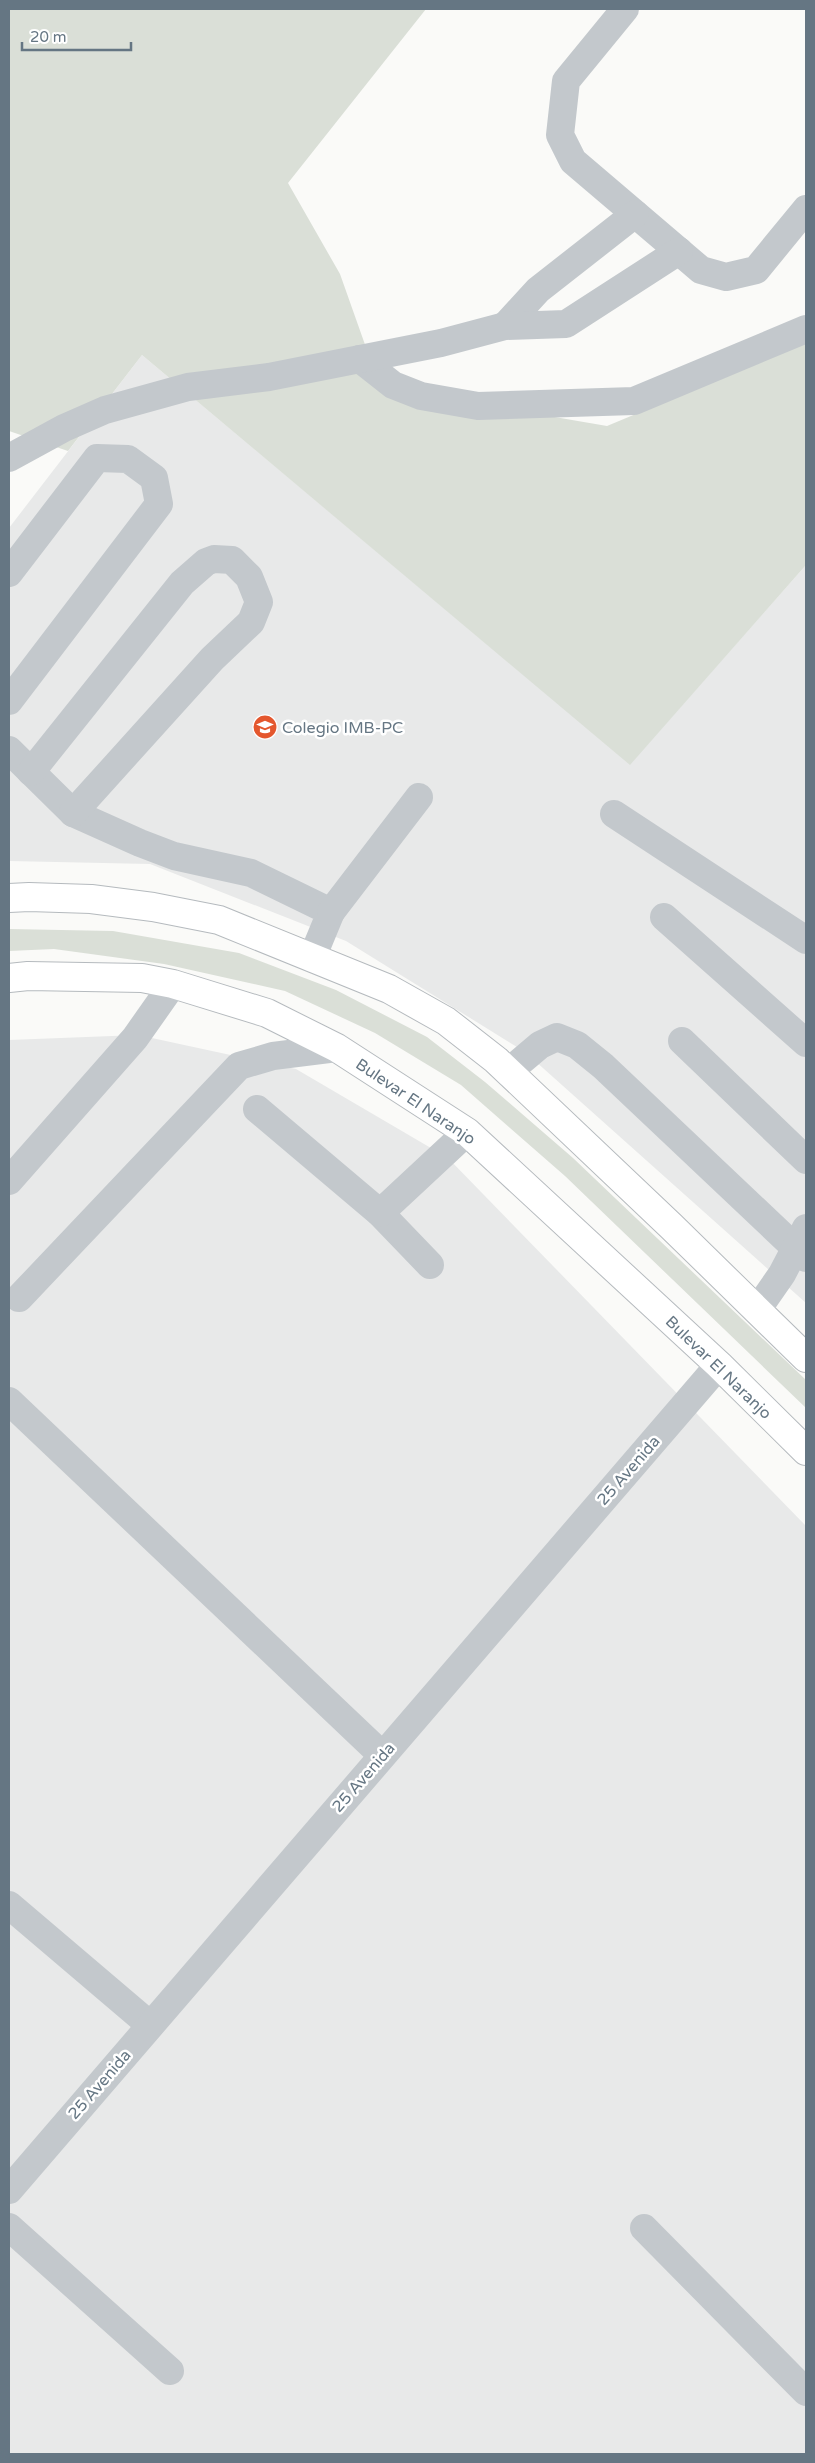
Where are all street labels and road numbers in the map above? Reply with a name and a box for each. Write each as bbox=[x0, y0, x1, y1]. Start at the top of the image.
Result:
street label: Bulevar El Naranjo bbox=[352, 1054, 479, 1149]
street label: Bulevar El Naranjo bbox=[661, 1312, 776, 1424]
street label: 25 Avenida bbox=[593, 1432, 664, 1510]
street label: 25 Avenida bbox=[328, 1739, 399, 1817]
street label: 25 Avenida bbox=[64, 2046, 135, 2124]

